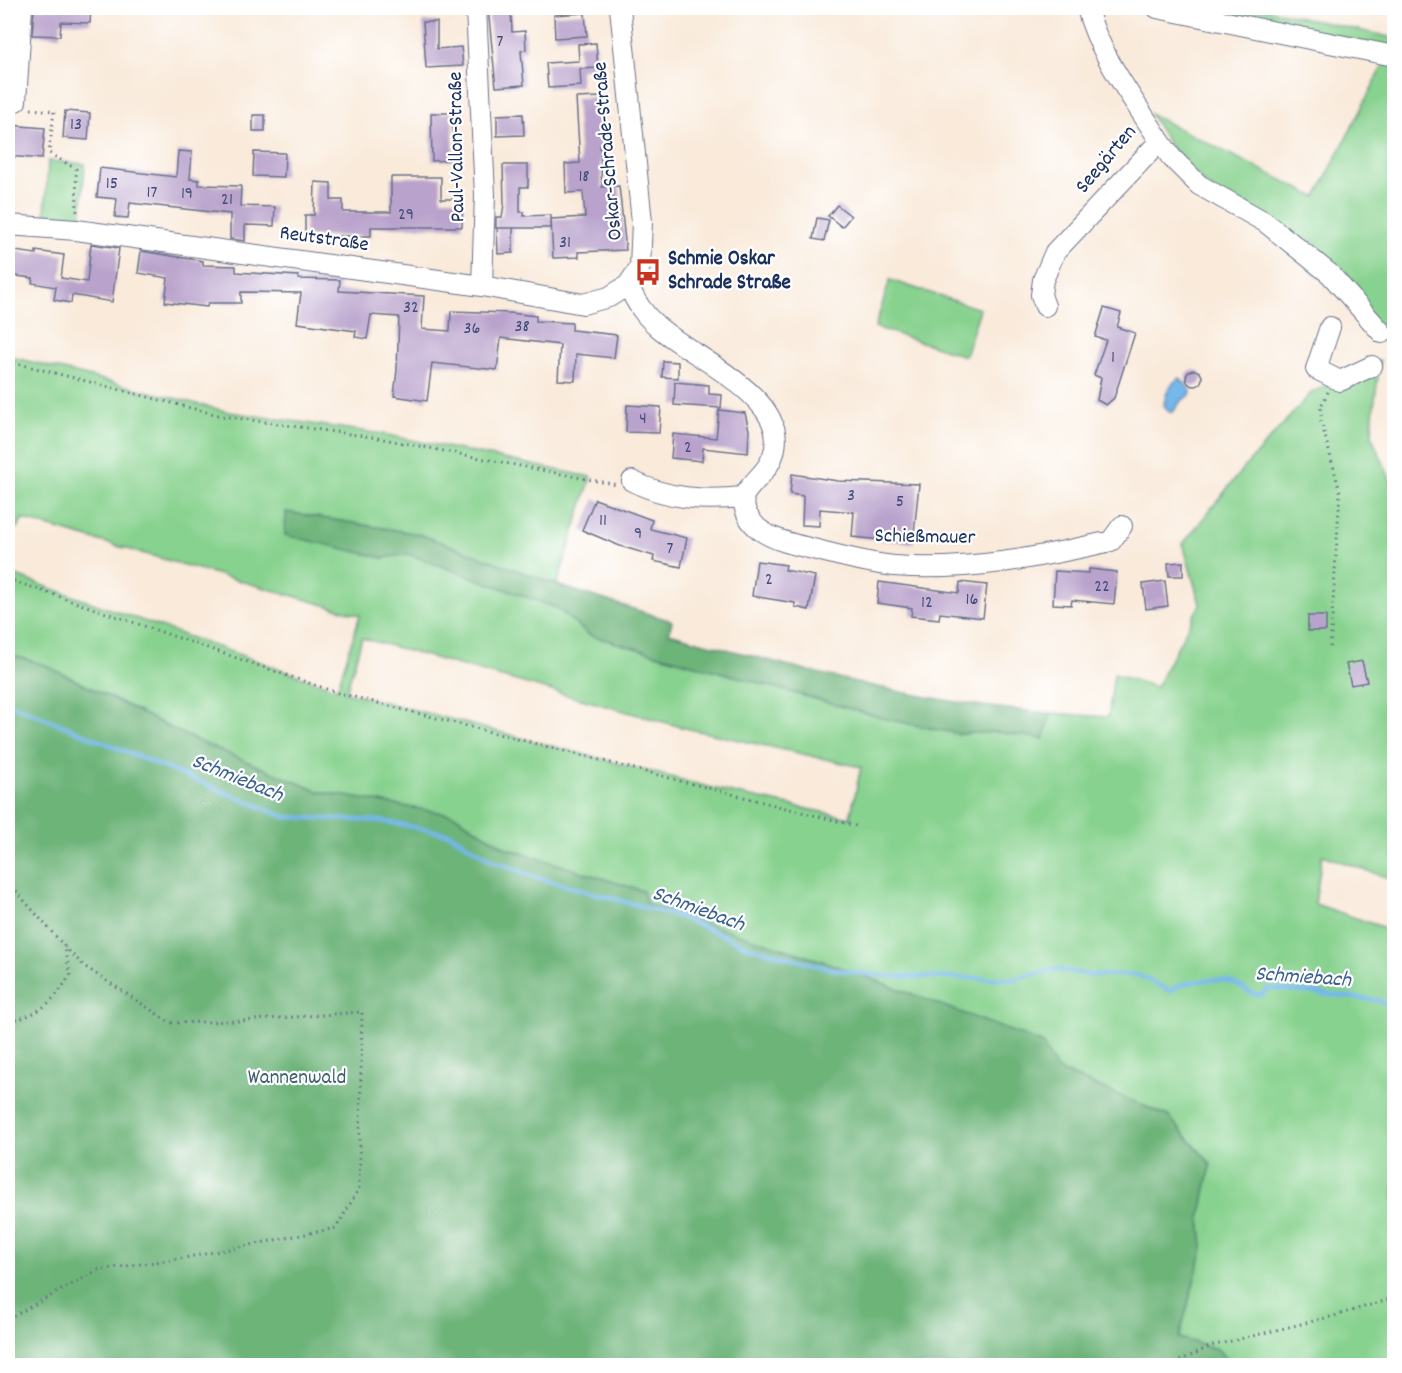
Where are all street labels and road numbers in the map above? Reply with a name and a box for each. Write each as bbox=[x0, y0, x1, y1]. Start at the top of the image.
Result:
street label: Oskar-Schrade-Straße bbox=[586, 60, 632, 242]
street label: Paul-Vallon-Straße bbox=[442, 71, 474, 223]
street label: Seegärten bbox=[1069, 119, 1145, 201]
street label: Reutstraße bbox=[277, 219, 371, 261]
street label: Schießmauer bbox=[874, 522, 976, 554]

